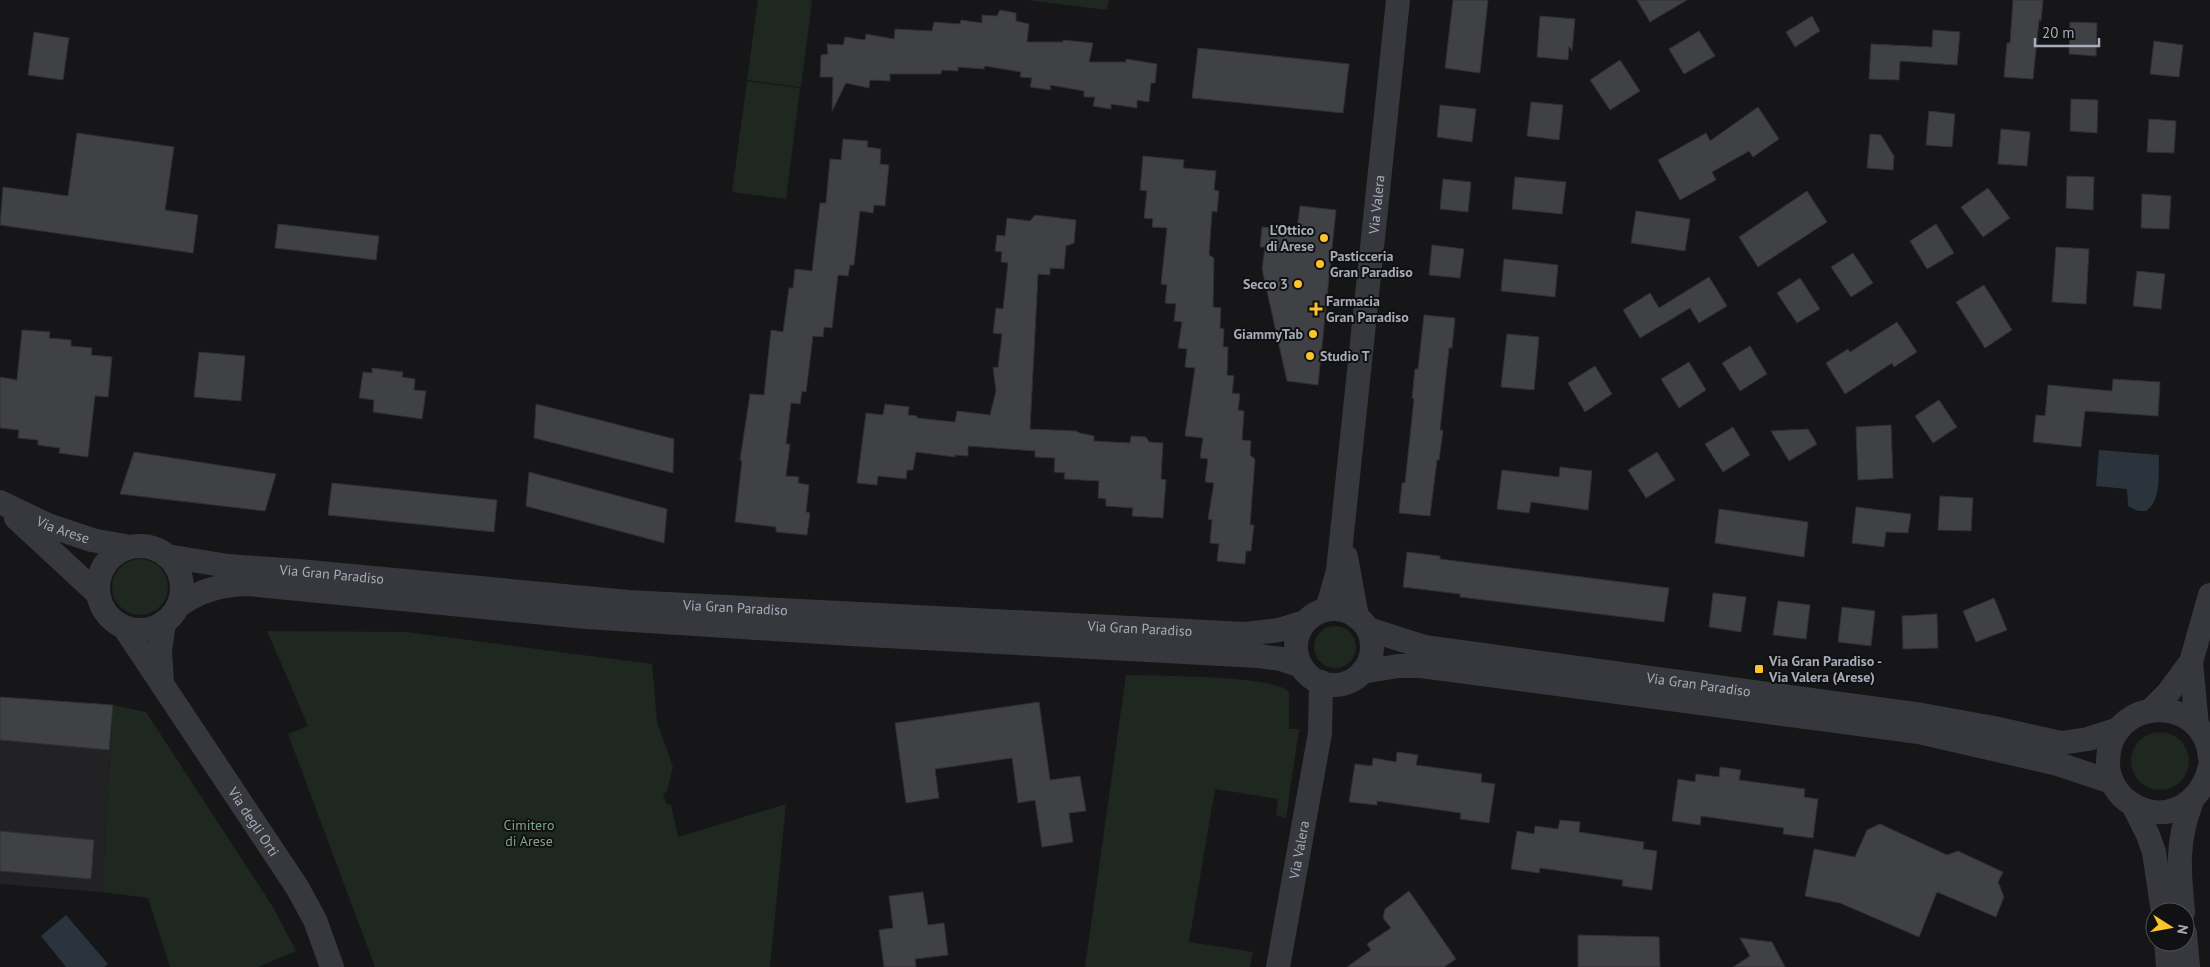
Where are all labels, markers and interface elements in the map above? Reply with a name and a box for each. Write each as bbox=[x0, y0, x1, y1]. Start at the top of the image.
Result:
scale bar bbox=[2035, 15, 2099, 47]
text: 20 m bbox=[2042, 23, 2075, 42]
street label: Via Valera bbox=[1364, 174, 1389, 236]
place label: L'Ottico di Arese bbox=[1266, 221, 1314, 255]
marker: L'Ottico di Arese bbox=[1318, 232, 1330, 244]
place label: Pasticceria Gran Paradiso bbox=[1330, 247, 1413, 281]
marker: Pasticceria Gran Paradiso bbox=[1314, 258, 1326, 270]
place label: Secco 3 bbox=[1243, 275, 1288, 293]
marker: Secco 3 bbox=[1292, 278, 1304, 290]
place label: Farmacia Gran Paradiso bbox=[1326, 292, 1409, 326]
marker: Farmacia Gran Paradiso bbox=[1310, 303, 1322, 315]
place label: GiammyTab bbox=[1234, 325, 1303, 343]
marker: GiammyTab bbox=[1307, 328, 1319, 340]
place label: Studio T bbox=[1320, 347, 1370, 365]
marker: Studio T bbox=[1304, 350, 1316, 362]
street label: Via Arese bbox=[33, 511, 92, 548]
street label: Via Gran Paradiso bbox=[278, 561, 385, 588]
street label: Via Gran Paradiso bbox=[682, 596, 788, 619]
street label: Via Gran Paradiso bbox=[1086, 617, 1193, 640]
place label: Via Gran Paradiso - Via Valera (Arese) bbox=[1768, 652, 1882, 686]
marker: Via Gran Paradiso - Via Valera (Arese) bbox=[1753, 663, 1765, 675]
street label: Via Gran Paradiso bbox=[1644, 668, 1752, 701]
street label: Via degli Orti bbox=[224, 783, 283, 860]
park label: Cimitero di Arese bbox=[504, 816, 554, 850]
street label: Via Valera bbox=[1285, 819, 1313, 882]
north arrow bbox=[2145, 902, 2195, 952]
text: N bbox=[2173, 923, 2192, 936]

